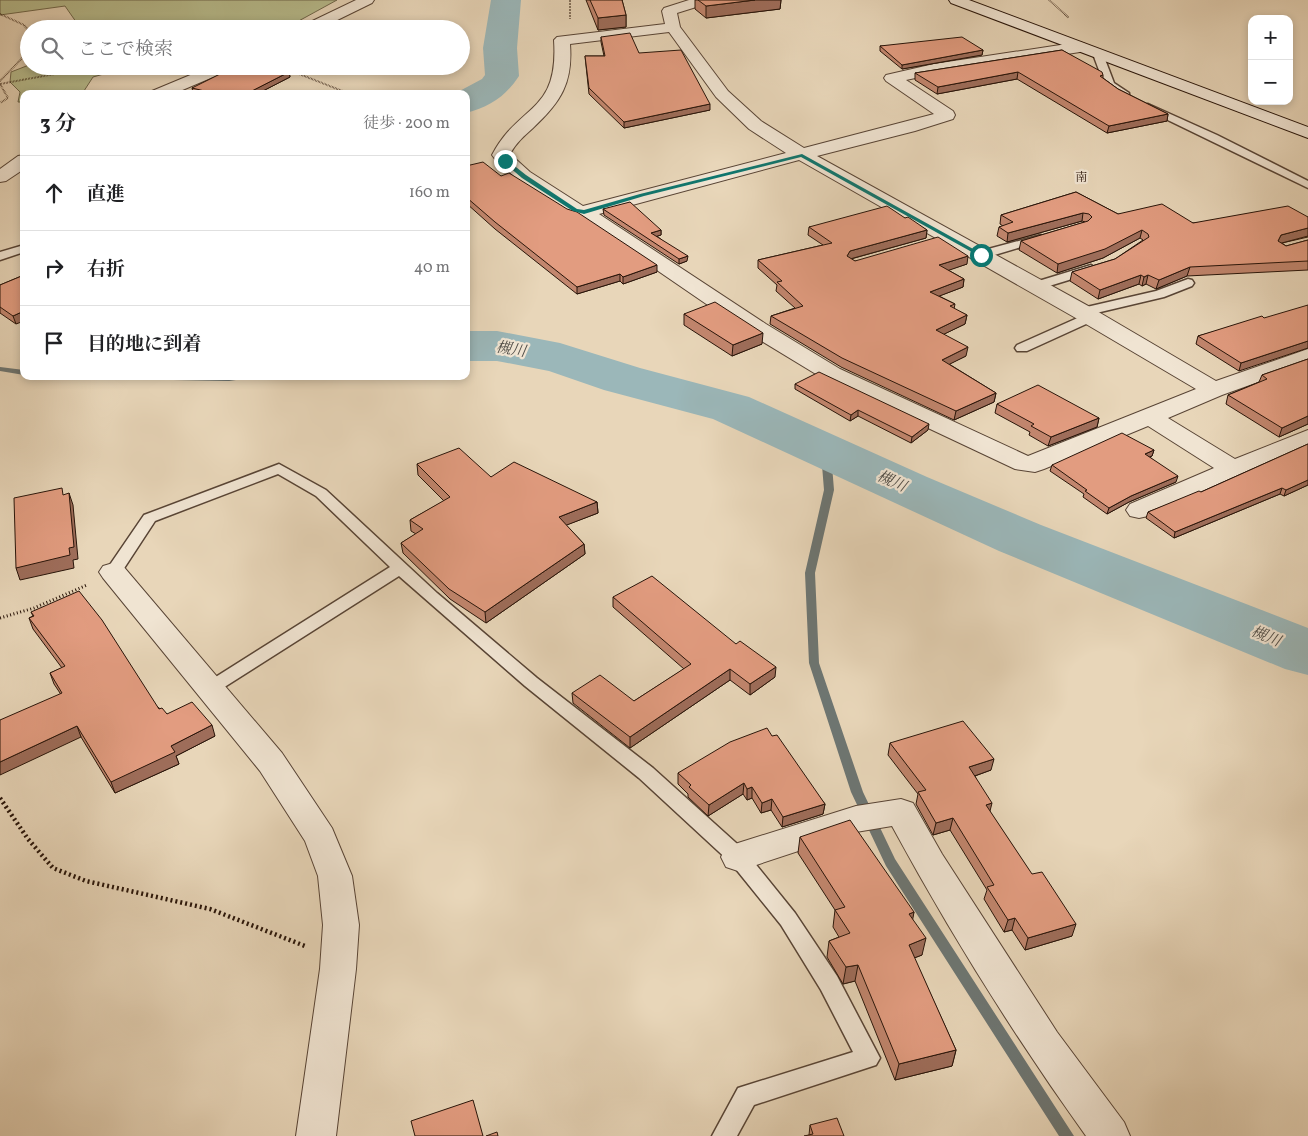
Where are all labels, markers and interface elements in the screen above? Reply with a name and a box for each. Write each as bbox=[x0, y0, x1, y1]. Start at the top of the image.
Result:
map controls bbox=[1248, 15, 1293, 105]
button: + bbox=[1248, 15, 1293, 60]
search box bbox=[20, 20, 470, 75]
icon: search bbox=[38, 34, 66, 62]
text: ここで検索 bbox=[78, 37, 173, 63]
button: − bbox=[1248, 60, 1293, 105]
text: 3 分 bbox=[40, 110, 76, 139]
text: 徒歩 · 200 m bbox=[363, 113, 450, 135]
route end bbox=[494, 150, 517, 173]
district label: 南 bbox=[1075, 170, 1087, 186]
icon: ahead bbox=[40, 179, 68, 207]
text: 直進 bbox=[87, 182, 125, 208]
text: 160 m bbox=[409, 182, 450, 204]
route start bbox=[970, 244, 993, 267]
icon: right bbox=[40, 254, 68, 282]
text: 右折 bbox=[87, 257, 125, 283]
text: 40 m bbox=[414, 257, 450, 279]
icon: arrive bbox=[40, 329, 68, 357]
text: 目的地に到着 bbox=[87, 332, 201, 358]
water label: 槻川 bbox=[494, 338, 529, 364]
water label: 槻川 bbox=[873, 467, 911, 499]
water label: 槻川 bbox=[1248, 622, 1285, 653]

